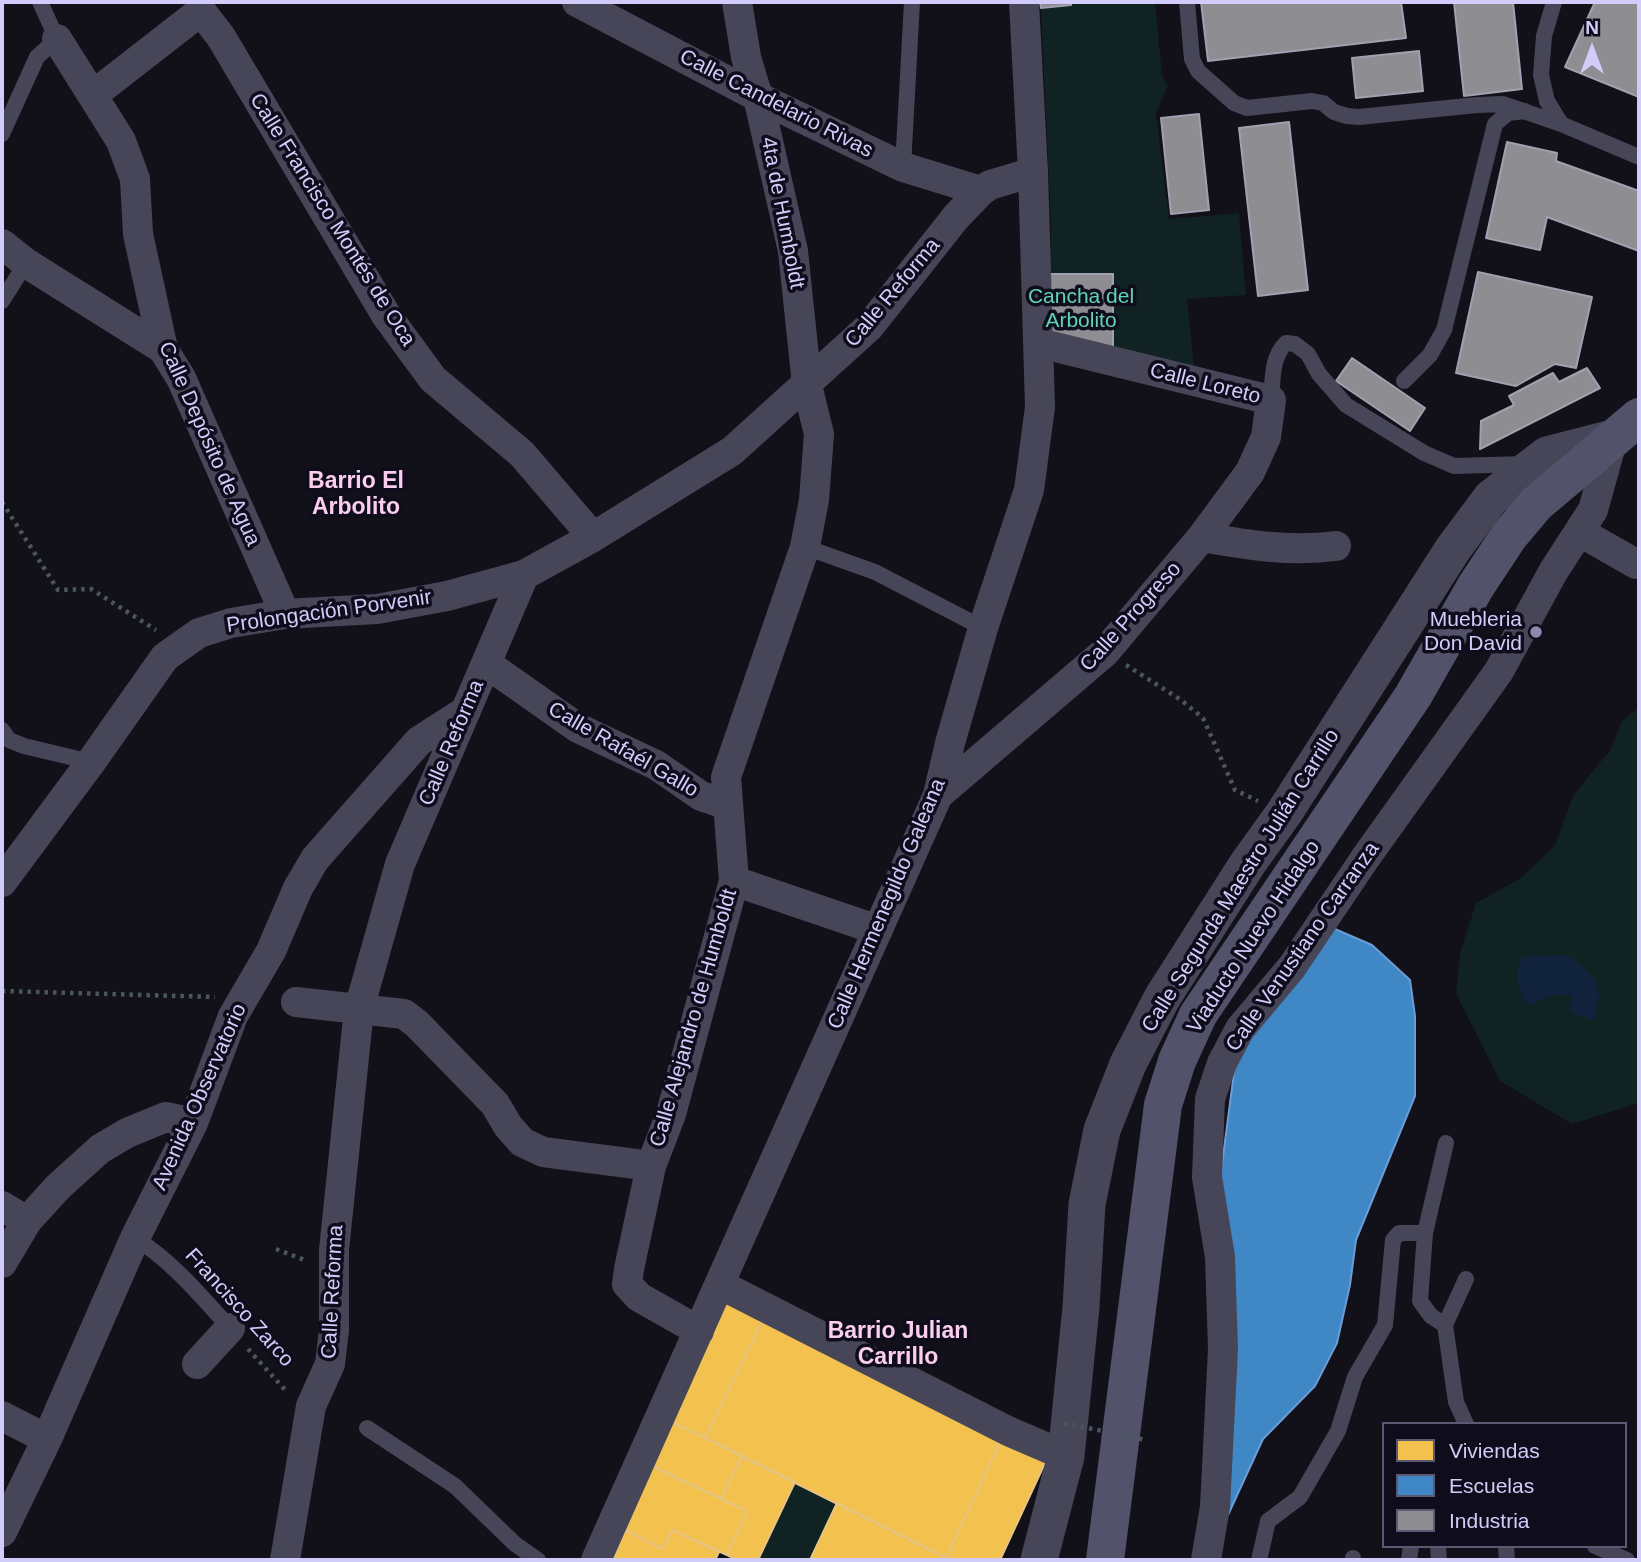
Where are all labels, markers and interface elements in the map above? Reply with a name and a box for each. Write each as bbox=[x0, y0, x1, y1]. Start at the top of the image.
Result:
north arrow bbox=[1557, 14, 1627, 84]
text: N bbox=[1585, 17, 1599, 38]
street label: Calle Candelario Rivas bbox=[675, 44, 877, 164]
street label: Calle Francisco Montés de Oca bbox=[244, 89, 420, 351]
street label: 4ta de Humboldt bbox=[755, 135, 809, 291]
street label: Calle Reforma bbox=[840, 233, 946, 353]
park label: Cancha del Arbolito bbox=[1028, 284, 1134, 334]
street label: Calle Depósito de Agua bbox=[153, 338, 265, 550]
street label: Calle Loreto bbox=[1147, 358, 1263, 410]
district label: Barrio El Arbolito bbox=[308, 468, 404, 522]
street label: Calle Progreso bbox=[1075, 557, 1187, 677]
street label: Prolongación Porvenir bbox=[225, 585, 433, 639]
place label: Muebleria Don David bbox=[1424, 607, 1522, 657]
marker: Muebleria Don David bbox=[1528, 624, 1544, 640]
street label: Calle Reforma bbox=[414, 676, 490, 810]
street label: Calle Rafaél Gallo bbox=[543, 697, 703, 803]
street label: Calle Segunda Maestro Julián Carrillo bbox=[1137, 725, 1345, 1037]
street label: Calle Hermenegildo Galeana bbox=[823, 775, 951, 1033]
street label: Viaducto Nuevo Hidalgo bbox=[1182, 836, 1326, 1038]
street label: Calle Venustiano Carranza bbox=[1221, 837, 1385, 1057]
street label: Calle Alejandro de Humboldt bbox=[645, 886, 743, 1150]
street label: Avenida Observatorio bbox=[147, 1000, 253, 1194]
street label: Calle Reforma bbox=[317, 1224, 349, 1360]
street label: Francisco Zarco bbox=[179, 1244, 299, 1372]
district label: Barrio Julian Carrillo bbox=[828, 1318, 968, 1372]
legend bbox=[1382, 1422, 1627, 1548]
text: Viviendas bbox=[1449, 1439, 1540, 1462]
text: Escuelas bbox=[1449, 1474, 1534, 1497]
text: Industria bbox=[1449, 1509, 1530, 1532]

